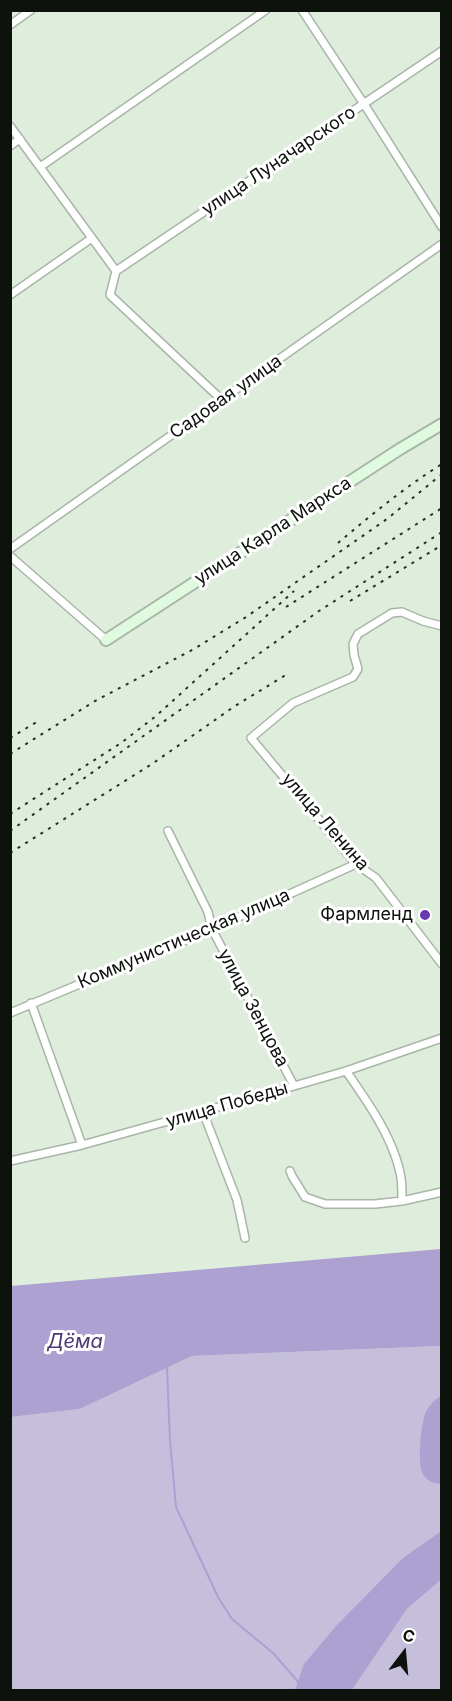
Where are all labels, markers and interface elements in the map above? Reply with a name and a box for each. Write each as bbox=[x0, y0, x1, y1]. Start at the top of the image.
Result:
street label: улица Луначарского bbox=[198, 101, 360, 221]
street label: Садовая улица bbox=[166, 350, 286, 444]
street label: улица Карла Маркса bbox=[191, 472, 355, 590]
street label: улица Ленина bbox=[277, 769, 373, 875]
street label: Коммунистическая улица bbox=[75, 884, 293, 994]
place label: Фармленд bbox=[320, 904, 413, 926]
marker: Фармленд bbox=[418, 908, 432, 922]
street label: улица Зенцова bbox=[213, 945, 293, 1071]
street label: улица Победы bbox=[163, 1077, 291, 1133]
water label: Дёма bbox=[47, 1330, 103, 1354]
north arrow bbox=[374, 1623, 434, 1683]
text: С bbox=[401, 1624, 417, 1647]

